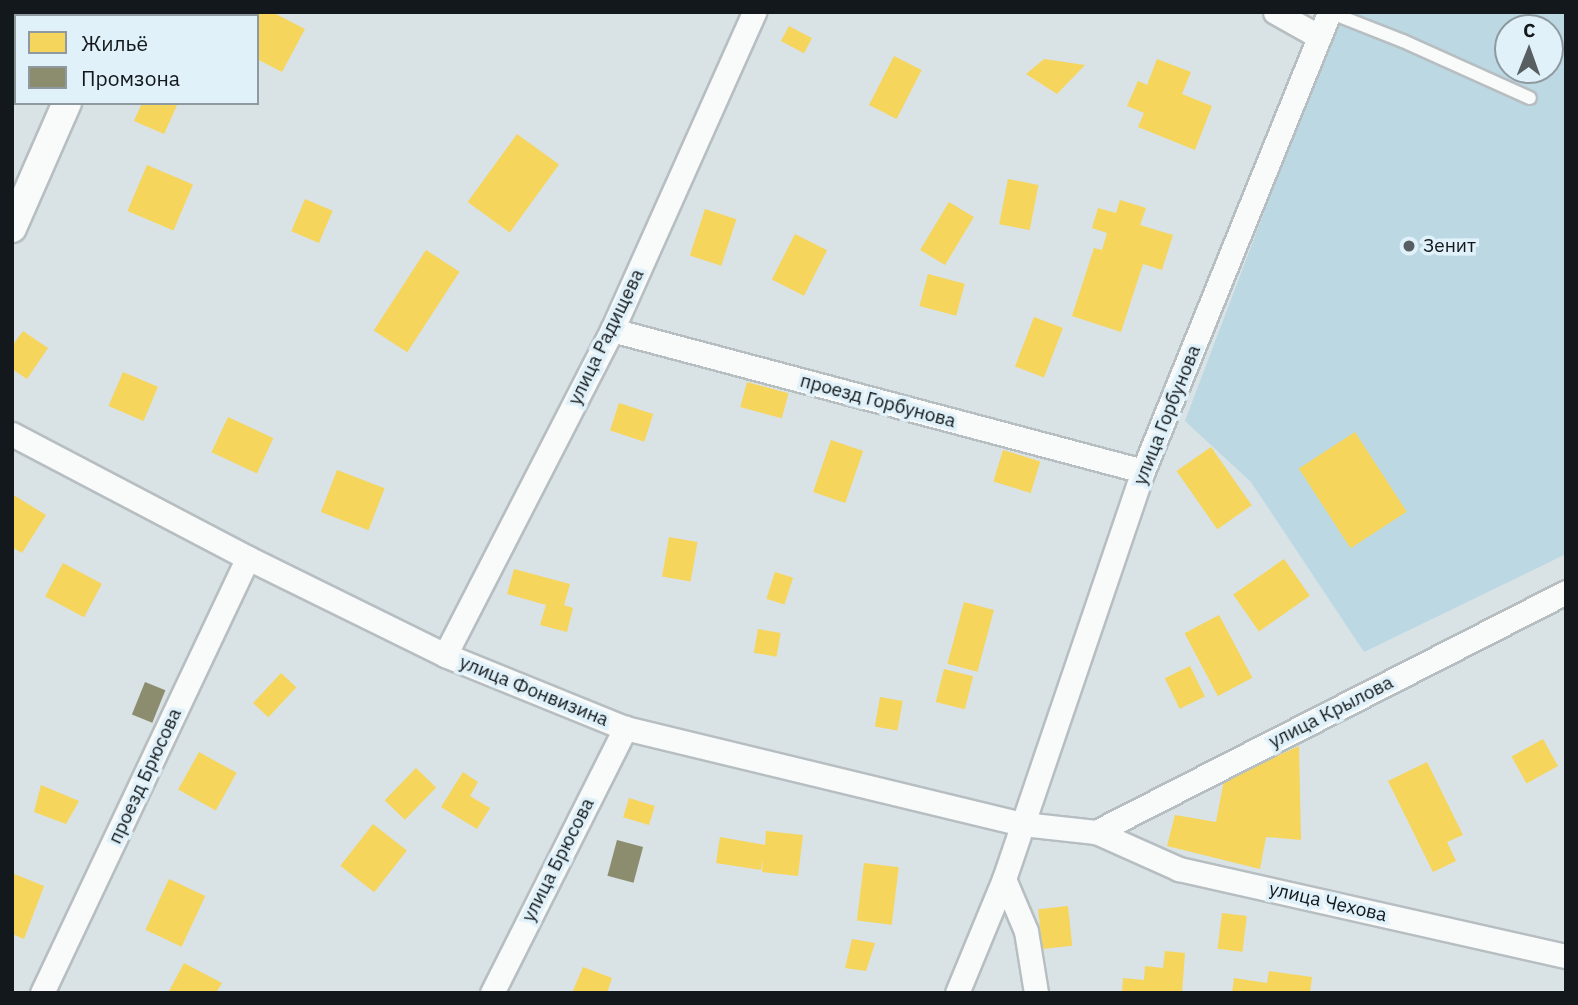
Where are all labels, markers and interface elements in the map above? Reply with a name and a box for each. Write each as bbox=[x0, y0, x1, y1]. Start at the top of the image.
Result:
legend bbox=[14, 14, 259, 105]
north arrow bbox=[1494, 14, 1564, 84]
text: С bbox=[1523, 18, 1536, 42]
text: Жильё bbox=[81, 29, 148, 57]
text: Промзона bbox=[81, 64, 180, 92]
place label: Зенит bbox=[1423, 235, 1476, 257]
marker: Зенит bbox=[1401, 238, 1417, 254]
street label: улица Радищева bbox=[563, 265, 649, 409]
street label: улица Горбунова bbox=[1129, 342, 1205, 488]
street label: проезд Горбунова bbox=[798, 369, 958, 433]
street label: улица Фонвизина bbox=[456, 651, 612, 731]
street label: улица Крылова bbox=[1265, 671, 1397, 753]
street label: проезд Брюсова bbox=[104, 705, 186, 847]
street label: улица Брюсова bbox=[517, 794, 599, 926]
street label: улица Чехова bbox=[1267, 877, 1389, 927]

